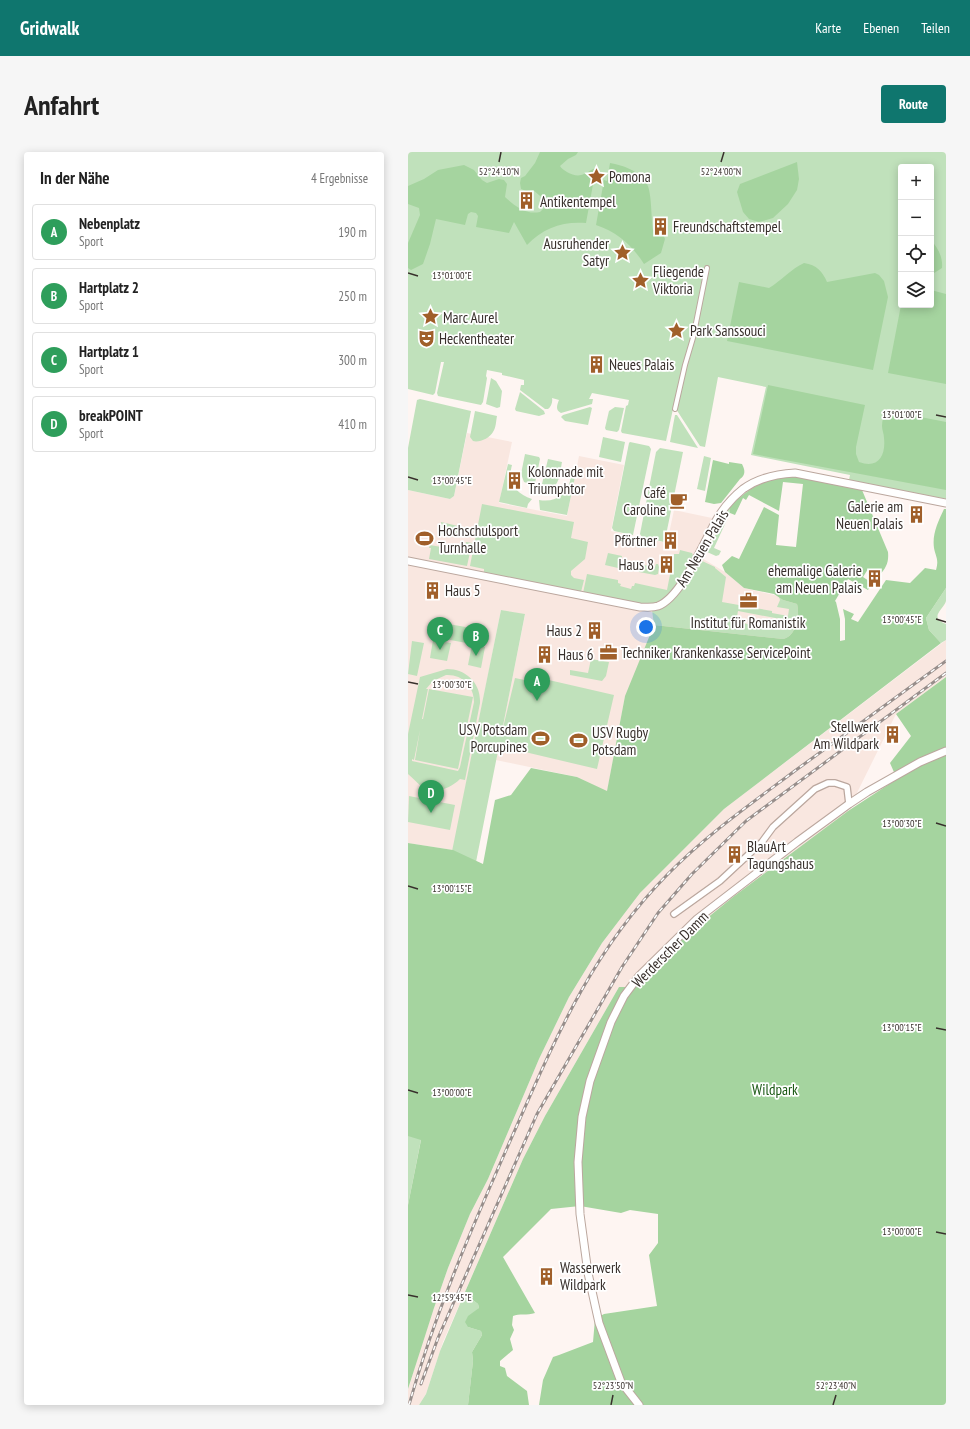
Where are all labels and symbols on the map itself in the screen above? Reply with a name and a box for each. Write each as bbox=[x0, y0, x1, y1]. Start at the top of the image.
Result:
text: 52°24'10"N bbox=[479, 165, 519, 178]
text: 52°24'00"N bbox=[701, 165, 741, 178]
place icon: Pomona bbox=[586, 166, 606, 186]
place label: Pomona bbox=[609, 167, 651, 186]
building icon: Antikentempel bbox=[517, 191, 537, 211]
place label: Antikentempel bbox=[540, 192, 616, 211]
building icon: Freundschaftstempel bbox=[650, 216, 670, 236]
place label: Freundschaftstempel bbox=[673, 217, 782, 236]
place label: Ausruhender Satyr bbox=[544, 234, 610, 270]
place icon: Ausruhender Satyr bbox=[612, 242, 632, 262]
place label: Fliegende Viktoria bbox=[652, 262, 704, 298]
text: 13°01'00"E bbox=[432, 269, 472, 282]
place icon: Fliegende Viktoria bbox=[630, 270, 650, 290]
place icon: Marc Aurel bbox=[420, 307, 440, 327]
place label: Marc Aurel bbox=[443, 308, 498, 327]
place icon: Park Sanssouci bbox=[667, 320, 687, 340]
place label: Park Sanssouci bbox=[690, 321, 766, 340]
theatre icon: Heckentheater bbox=[416, 328, 436, 348]
place label: Heckentheater bbox=[439, 329, 515, 348]
building icon: Neues Palais bbox=[586, 354, 606, 374]
place label: Neues Palais bbox=[609, 355, 674, 374]
text: 13°01'00"E bbox=[882, 408, 922, 421]
place label: Kolonnade mit Triumphtor bbox=[528, 462, 603, 498]
building icon: Kolonnade mit Triumphtor bbox=[505, 470, 525, 490]
text: 13°00'45"E bbox=[432, 474, 472, 487]
place label: Café Caroline bbox=[623, 483, 666, 519]
cafe icon: Café Caroline bbox=[669, 491, 689, 511]
place label: Galerie am Neuen Palais bbox=[836, 497, 903, 533]
building icon: Galerie am Neuen Palais bbox=[906, 505, 926, 525]
street label: Am Neuen Palais bbox=[671, 506, 733, 590]
place label: Hochschulsport Turnhalle bbox=[438, 521, 518, 557]
sports icon: Hochschulsport Turnhalle bbox=[415, 529, 435, 549]
building icon: Pförtner bbox=[660, 530, 680, 550]
place label: Pförtner bbox=[615, 531, 658, 550]
building icon: Haus 8 bbox=[657, 554, 677, 574]
place label: Haus 8 bbox=[618, 555, 654, 574]
place label: ehemalige Galerie am Neuen Palais bbox=[768, 561, 862, 597]
building icon: ehemalige Galerie am Neuen Palais bbox=[865, 569, 885, 589]
building icon: Haus 5 bbox=[422, 580, 442, 600]
place label: Haus 5 bbox=[445, 581, 481, 600]
office icon: Institut für Romanistik bbox=[738, 591, 758, 611]
place label: Institut für Romanistik bbox=[690, 613, 806, 632]
text: 13°00'45"E bbox=[882, 613, 922, 626]
pin: C bbox=[427, 617, 453, 650]
your location bbox=[636, 617, 656, 637]
building icon: Haus 2 bbox=[585, 620, 605, 640]
place label: Haus 2 bbox=[546, 621, 582, 640]
pin: B bbox=[463, 623, 489, 656]
office icon: Techniker Krankenkasse ServicePoint bbox=[598, 642, 618, 662]
place label: Techniker Krankenkasse ServicePoint bbox=[621, 643, 811, 662]
building icon: Haus 6 bbox=[535, 644, 555, 664]
place label: Haus 6 bbox=[558, 645, 594, 664]
pin: A bbox=[524, 668, 550, 701]
text: 13°00'30"E bbox=[432, 678, 472, 691]
place label: Stellwerk Am Wildpark bbox=[813, 717, 879, 753]
place label: USV Potsdam Porcupines bbox=[459, 720, 527, 756]
place label: USV Rugby Potsdam bbox=[592, 723, 649, 759]
building icon: Stellwerk Am Wildpark bbox=[882, 725, 902, 745]
sports icon: USV Potsdam Porcupines bbox=[530, 728, 550, 748]
sports icon: USV Rugby Potsdam bbox=[569, 731, 589, 751]
pin: D bbox=[418, 780, 444, 813]
text: 13°00'30"E bbox=[882, 817, 922, 830]
place label: BlauArt Tagungshaus bbox=[747, 837, 814, 873]
building icon: BlauArt Tagungshaus bbox=[724, 845, 744, 865]
text: 13°00'15"E bbox=[432, 882, 472, 895]
street label: Werderscher Damm bbox=[628, 907, 712, 991]
text: 13°00'15"E bbox=[882, 1021, 922, 1034]
park label: Wildpark bbox=[752, 1080, 798, 1099]
text: 13°00'00"E bbox=[432, 1086, 472, 1099]
text: 13°00'00"E bbox=[882, 1225, 922, 1238]
place label: Wasserwerk Wildpark bbox=[560, 1258, 621, 1294]
building icon: Wasserwerk Wildpark bbox=[537, 1266, 557, 1286]
text: 12°59'45"E bbox=[432, 1291, 472, 1304]
text: 52°23'50"N bbox=[593, 1379, 633, 1392]
text: 52°23'40"N bbox=[816, 1379, 856, 1392]

